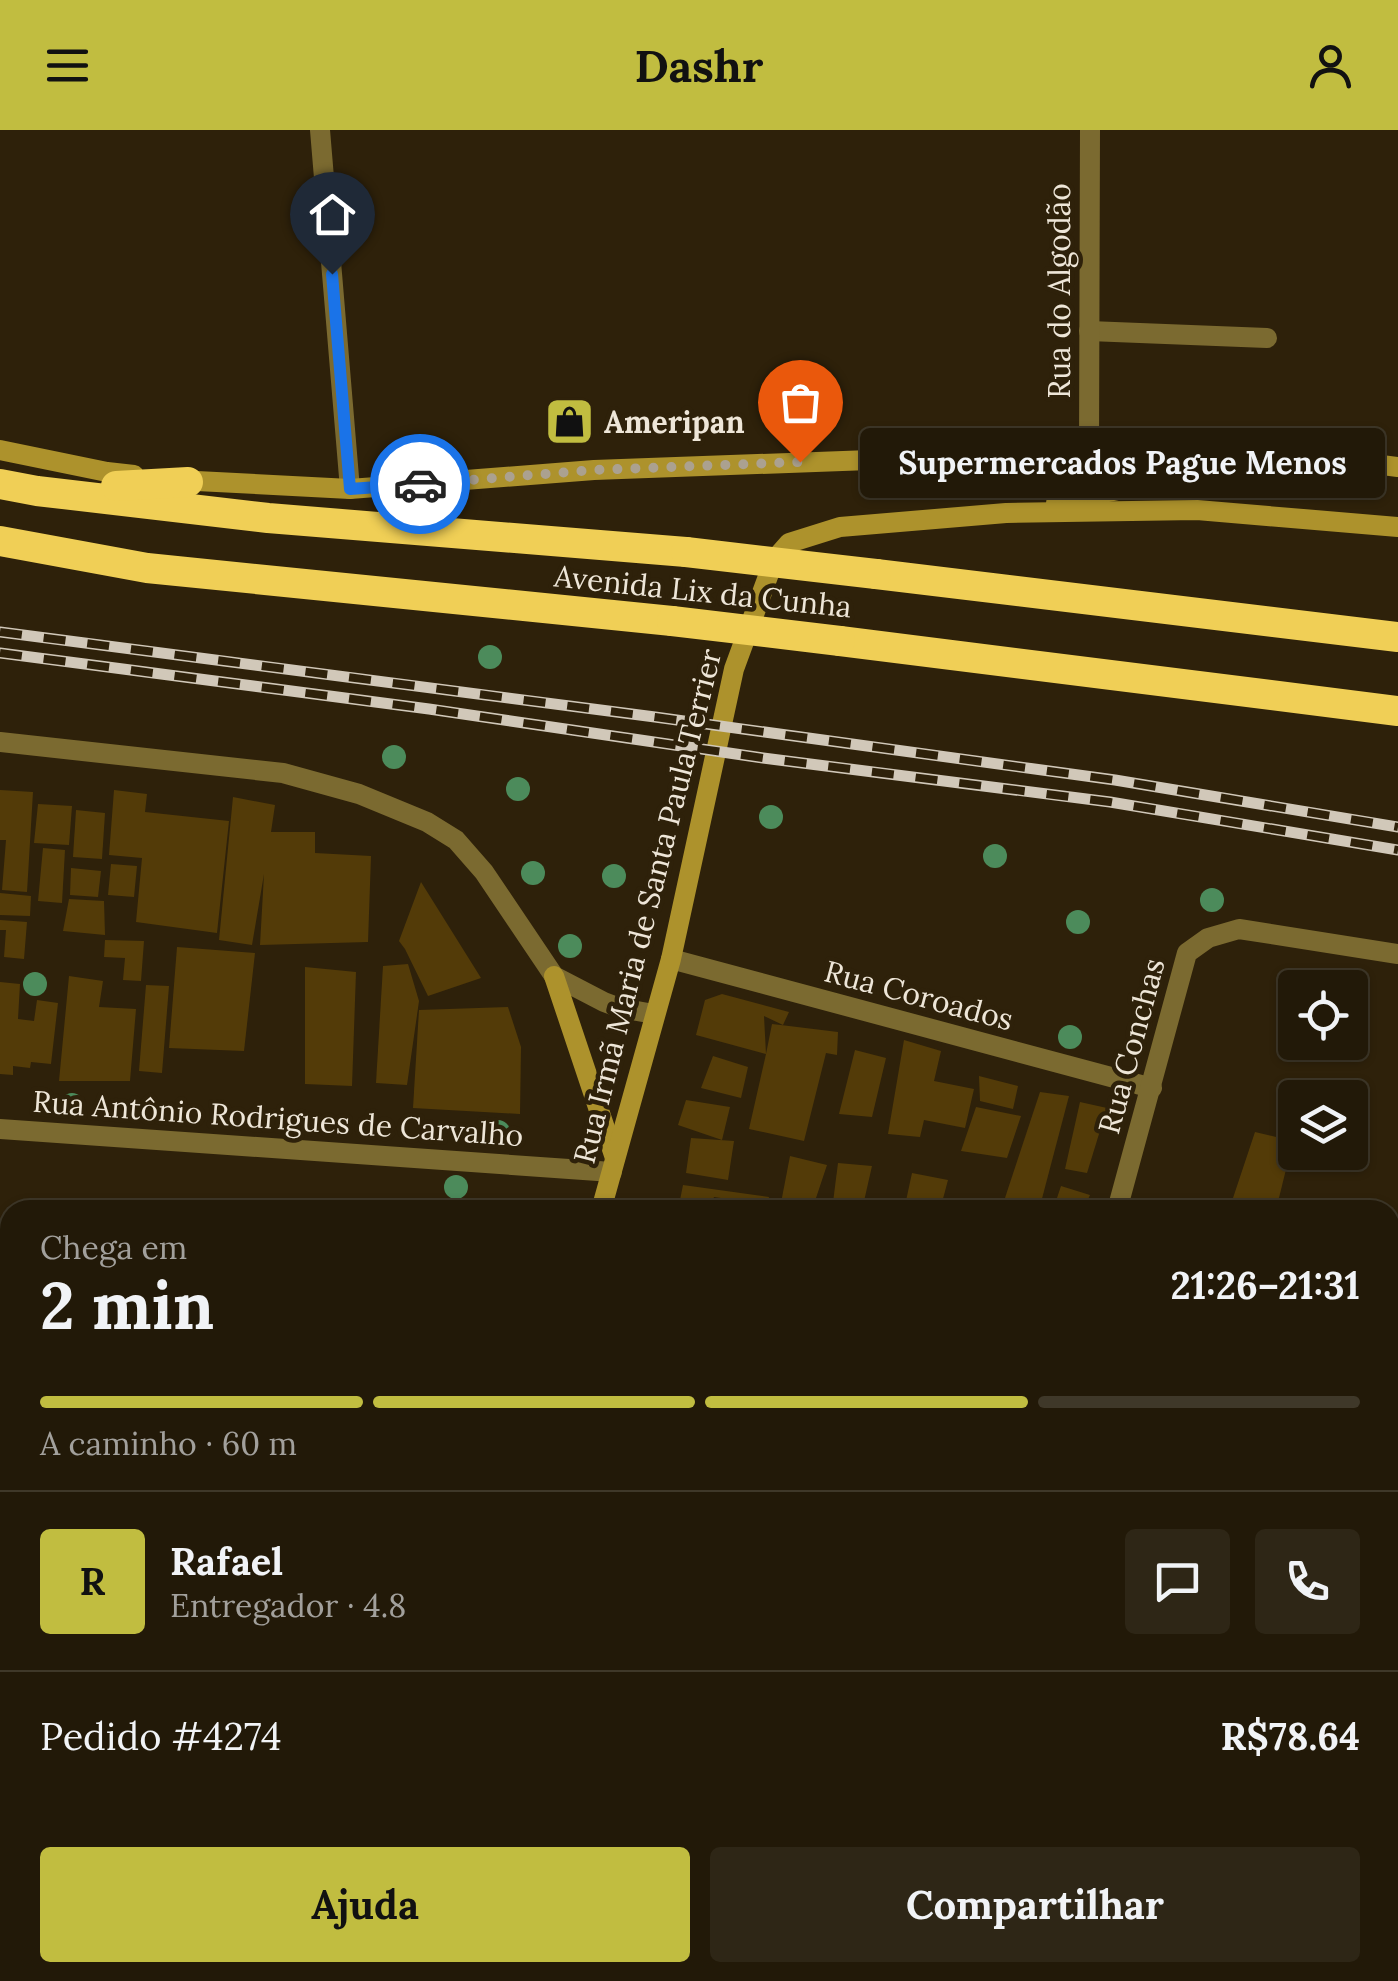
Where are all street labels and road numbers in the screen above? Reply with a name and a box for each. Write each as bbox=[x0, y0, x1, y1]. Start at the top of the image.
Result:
street label: Rua do Algodão bbox=[1040, 183, 1079, 399]
street label: Avenida Lix da Cunha bbox=[551, 556, 854, 626]
street label: Rua Irmã Maria de Santa Paula Terrier bbox=[565, 645, 729, 1167]
street label: Rua Coroados bbox=[820, 952, 1018, 1038]
street label: Rua Conchas bbox=[1089, 954, 1173, 1138]
street label: Rua Antônio Rodrigues de Carvalho bbox=[31, 1082, 525, 1155]

